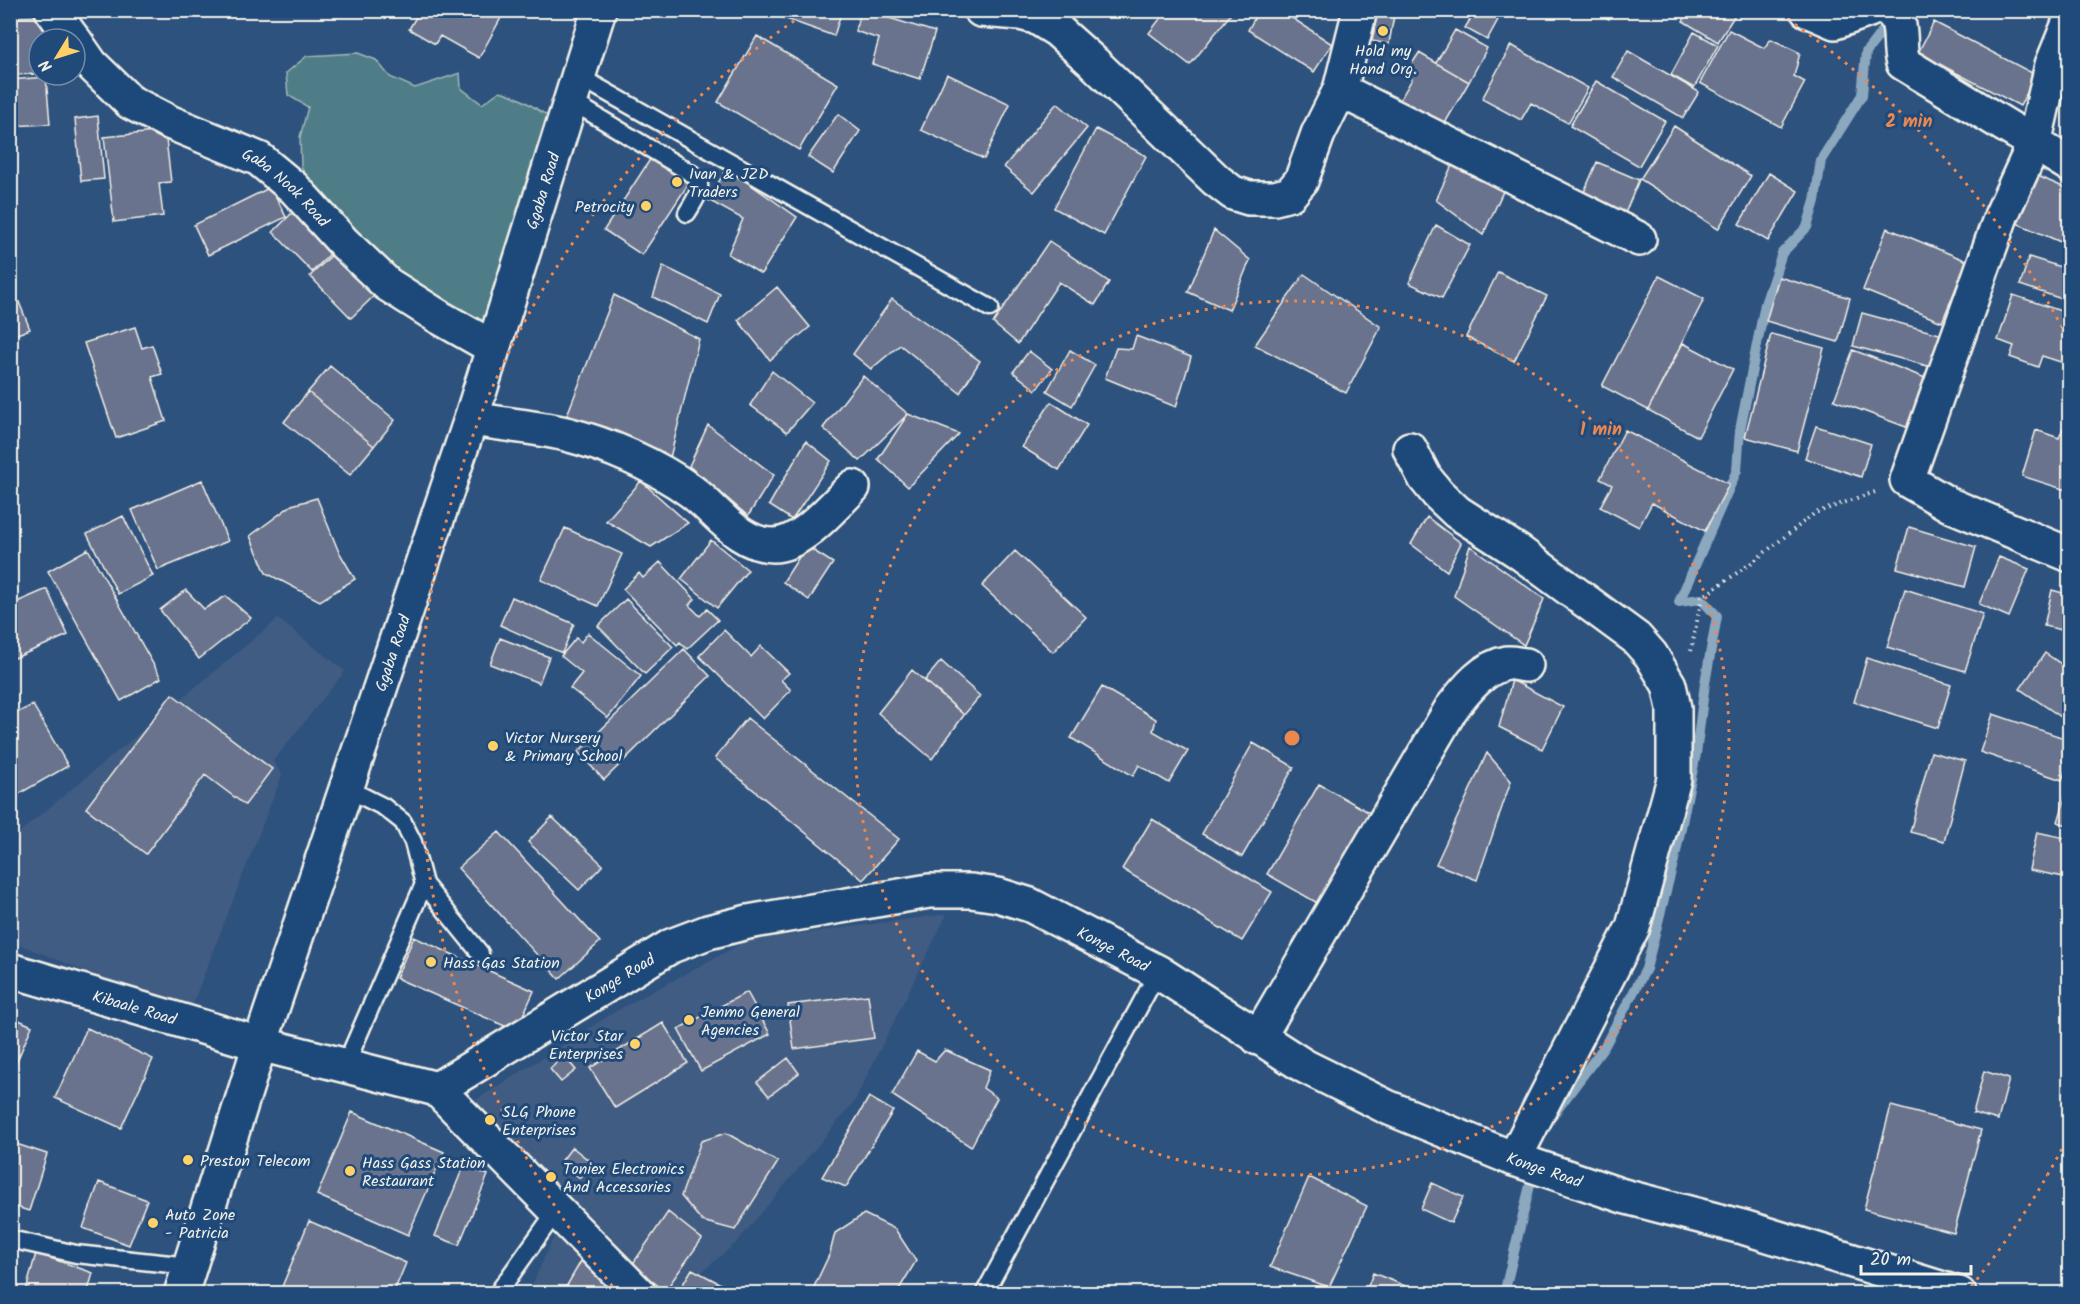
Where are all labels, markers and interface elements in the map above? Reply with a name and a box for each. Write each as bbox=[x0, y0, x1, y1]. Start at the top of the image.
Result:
marker: Hold my Hand Org. bbox=[1376, 24, 1390, 38]
north arrow bbox=[27, 27, 87, 87]
place label: Hold my Hand Org. bbox=[1349, 39, 1417, 82]
text: N bbox=[33, 54, 59, 77]
text: 2 min bbox=[1886, 108, 1932, 137]
street label: Gaba Nook Road bbox=[238, 142, 335, 234]
street label: Ggaba Road bbox=[520, 149, 568, 233]
place label: Ivan & JZD Traders bbox=[689, 162, 769, 205]
marker: Ivan & JZD Traders bbox=[670, 175, 684, 189]
place label: Petrocity bbox=[575, 195, 634, 220]
marker: Petrocity bbox=[639, 199, 653, 213]
text: 1 min bbox=[1580, 416, 1622, 445]
street label: Ggaba Road bbox=[369, 611, 418, 695]
place label: Victor Nursery & Primary School bbox=[505, 726, 623, 769]
centre of rings bbox=[1282, 728, 1302, 748]
marker: Victor Nursery & Primary School bbox=[486, 739, 500, 753]
street label: Konge Road bbox=[1072, 921, 1154, 980]
street label: Konge Road bbox=[580, 947, 661, 1010]
place label: Hass Gas Station bbox=[443, 951, 560, 976]
marker: Hass Gas Station bbox=[424, 955, 438, 969]
street label: Kibaale Road bbox=[89, 984, 180, 1033]
place label: Jenmo General Agencies bbox=[701, 1000, 800, 1043]
marker: Jenmo General Agencies bbox=[682, 1013, 696, 1027]
place label: Victor Star Enterprises bbox=[549, 1024, 625, 1067]
marker: Victor Star Enterprises bbox=[628, 1037, 642, 1051]
place label: SLG Phone Enterprises bbox=[502, 1100, 576, 1143]
marker: SLG Phone Enterprises bbox=[483, 1113, 497, 1127]
street label: Konge Road bbox=[1502, 1146, 1586, 1196]
place label: Preston Telecom bbox=[200, 1149, 311, 1174]
place label: Hass Gass Station Restaurant bbox=[362, 1151, 486, 1194]
marker: Preston Telecom bbox=[181, 1153, 195, 1167]
place label: Toniex Electronics And Accessories bbox=[563, 1157, 684, 1200]
marker: Hass Gass Station Restaurant bbox=[343, 1164, 357, 1178]
marker: Toniex Electronics And Accessories bbox=[544, 1170, 558, 1184]
place label: Auto Zone - Patricia bbox=[165, 1203, 235, 1246]
marker: Auto Zone - Patricia bbox=[146, 1216, 160, 1230]
scale bar bbox=[1861, 1238, 1970, 1276]
text: 20 m bbox=[1870, 1246, 1911, 1275]

